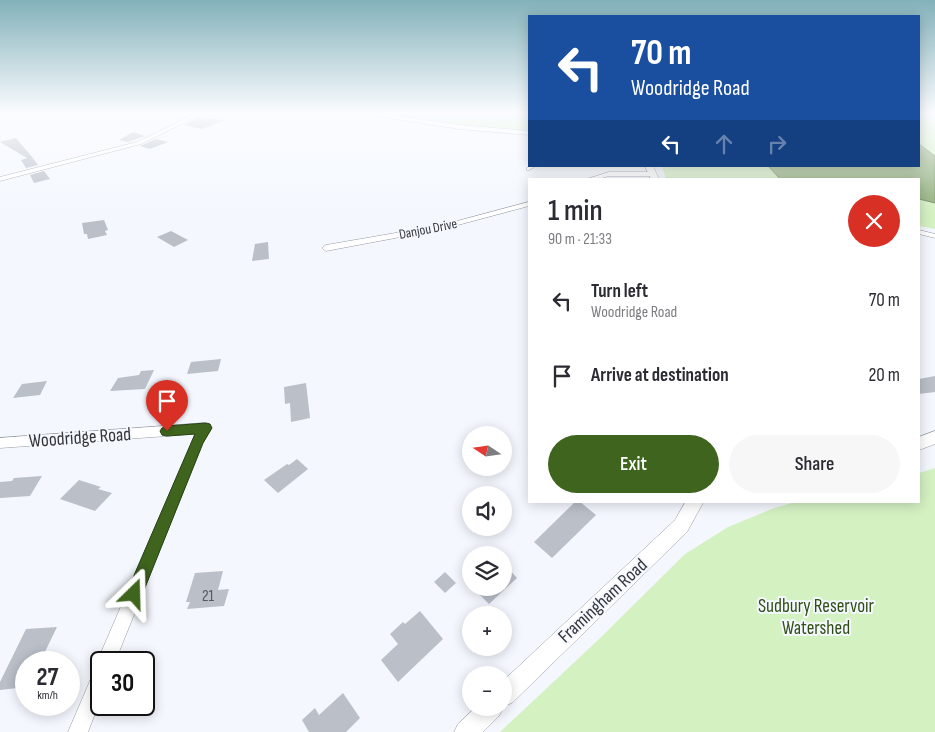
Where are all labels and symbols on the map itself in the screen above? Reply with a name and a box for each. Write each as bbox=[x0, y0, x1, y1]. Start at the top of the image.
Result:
street label: Danjou Drive bbox=[397, 215, 459, 243]
pin bbox=[146, 380, 188, 431]
street label: Woodridge Road bbox=[28, 423, 132, 453]
north arrow bbox=[462, 426, 512, 476]
street label: Framingham Road bbox=[554, 554, 652, 648]
position arrow bbox=[107, 567, 159, 619]
house number: 21 bbox=[202, 587, 215, 606]
park label: Sudbury Reservoir Watershed bbox=[758, 595, 875, 640]
speed limit sign: 30 bbox=[90, 651, 155, 716]

